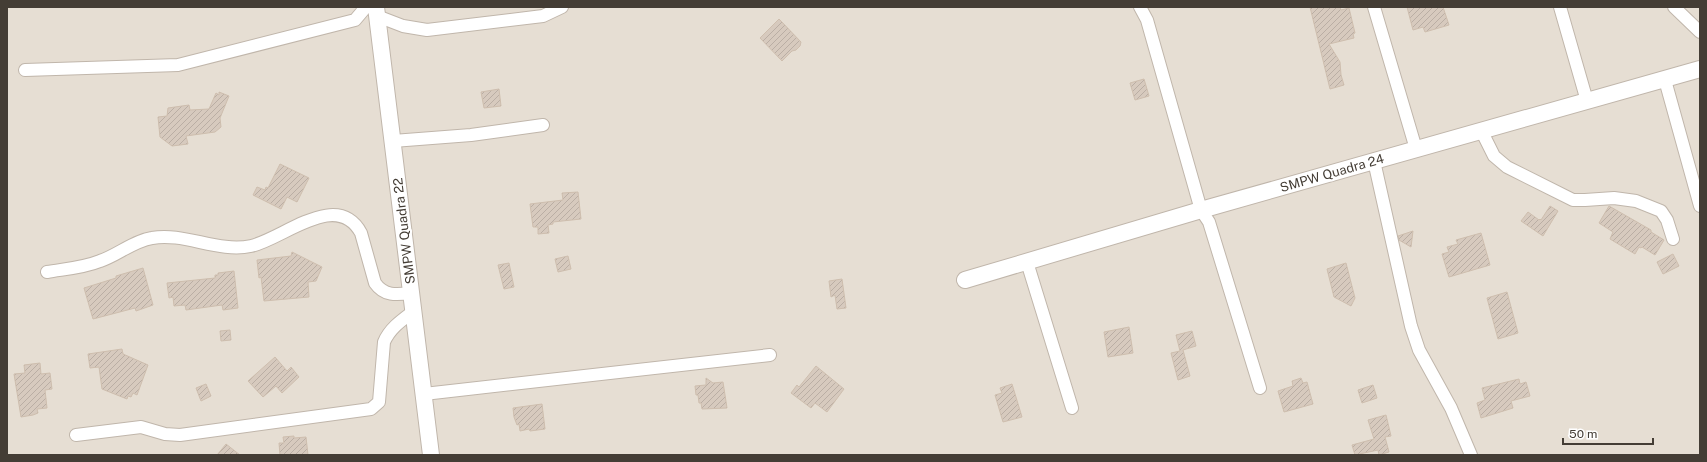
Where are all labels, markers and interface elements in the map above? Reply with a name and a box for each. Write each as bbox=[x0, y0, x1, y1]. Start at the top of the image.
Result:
street label: SMPW Quadra 24 bbox=[1278, 151, 1386, 195]
street label: SMPW Quadra 22 bbox=[390, 177, 418, 285]
scale bar bbox=[1563, 420, 1653, 446]
text: 50 m bbox=[1569, 427, 1597, 441]

